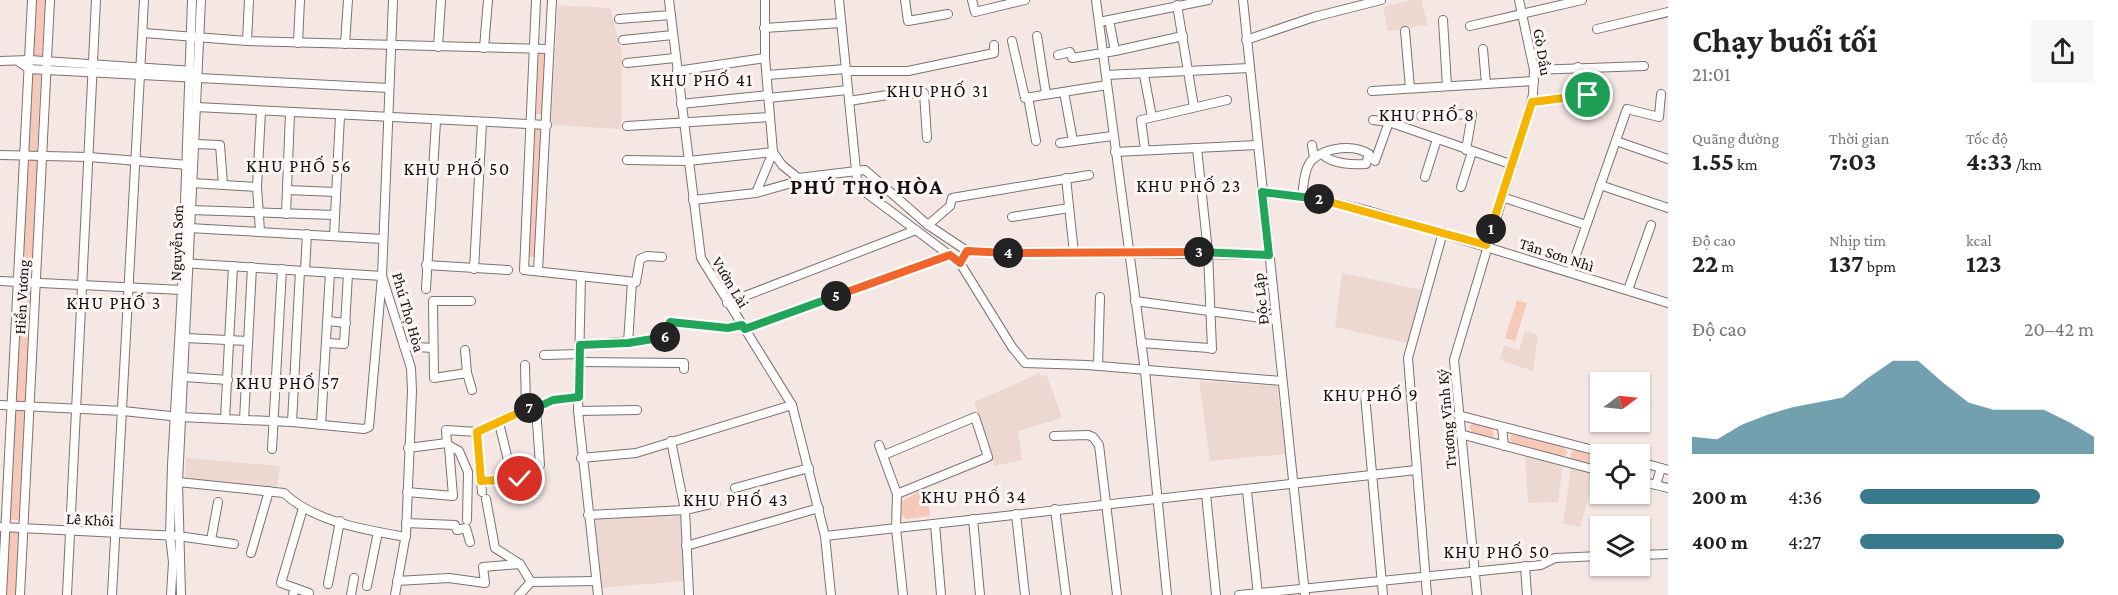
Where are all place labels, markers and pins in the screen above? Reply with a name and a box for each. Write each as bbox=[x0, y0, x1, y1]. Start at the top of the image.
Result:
pin bbox=[1562, 69, 1613, 120]
pin: 2 bbox=[1304, 184, 1334, 214]
pin: 1 bbox=[1476, 214, 1506, 244]
pin: 3 bbox=[1184, 237, 1214, 267]
pin: 4 bbox=[993, 238, 1023, 268]
pin: 5 bbox=[821, 281, 851, 311]
pin: 6 bbox=[650, 322, 680, 352]
pin: 7 bbox=[514, 393, 544, 423]
pin bbox=[494, 453, 545, 504]

